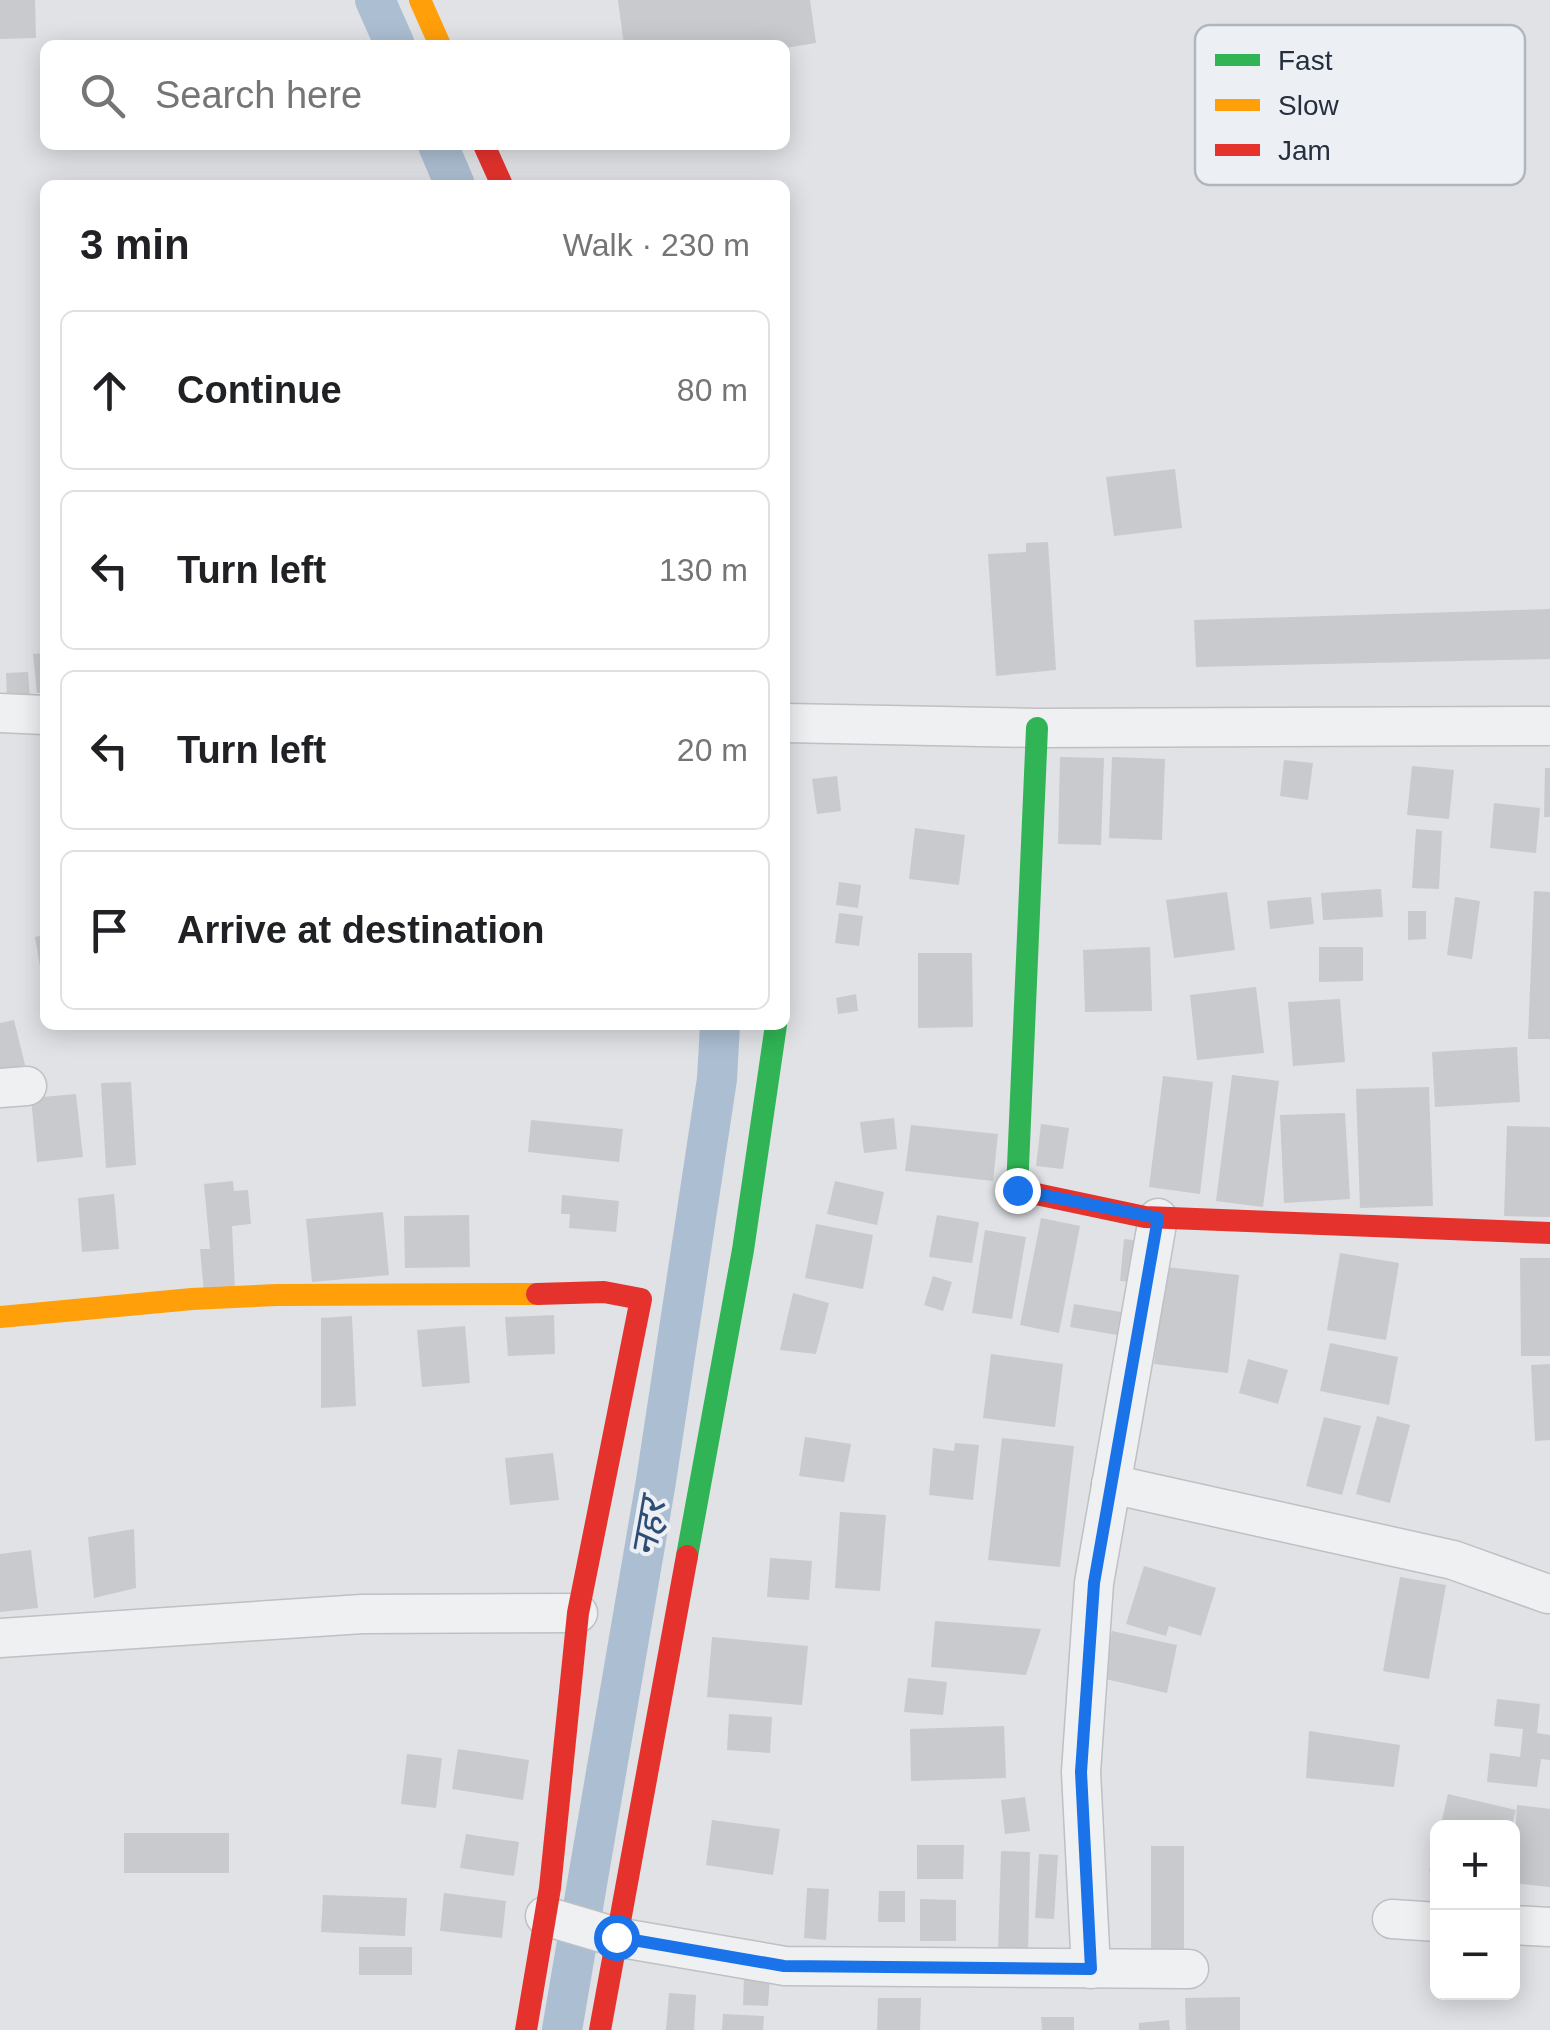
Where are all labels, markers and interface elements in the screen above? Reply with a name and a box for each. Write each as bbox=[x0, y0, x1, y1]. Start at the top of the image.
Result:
legend bbox=[1195, 25, 1525, 185]
search box bbox=[40, 40, 790, 150]
text: Fast bbox=[1278, 45, 1333, 76]
icon: search bbox=[75, 68, 130, 123]
text: Search here bbox=[155, 74, 362, 116]
text: Slow bbox=[1278, 90, 1339, 121]
text: Jam bbox=[1278, 135, 1331, 166]
text: 3 min bbox=[80, 221, 190, 268]
text: Walk · 230 m bbox=[563, 227, 750, 263]
icon: ahead bbox=[82, 363, 137, 418]
text: Continue bbox=[177, 369, 342, 411]
text: 80 m bbox=[677, 372, 748, 408]
icon: left bbox=[82, 543, 137, 598]
text: Turn left bbox=[177, 549, 326, 591]
text: 130 m bbox=[659, 552, 748, 588]
icon: left bbox=[82, 723, 137, 778]
text: Turn left bbox=[177, 729, 326, 771]
text: 20 m bbox=[677, 732, 748, 768]
icon: arrive bbox=[82, 903, 137, 958]
text: Arrive at destination bbox=[177, 909, 544, 951]
route end bbox=[995, 1168, 1041, 1214]
water label: नहर bbox=[622, 1489, 675, 1560]
map controls bbox=[1430, 1820, 1520, 2000]
button: + bbox=[1430, 1820, 1520, 1910]
button: − bbox=[1430, 1910, 1520, 2000]
route start bbox=[594, 1915, 640, 1961]

